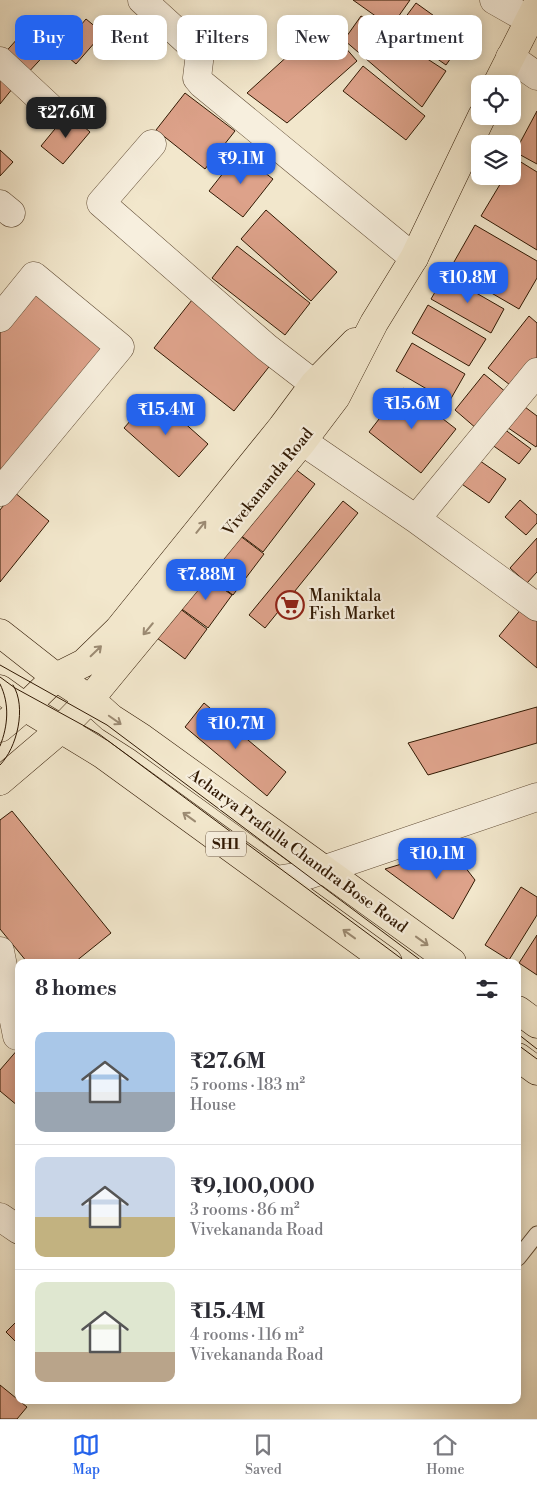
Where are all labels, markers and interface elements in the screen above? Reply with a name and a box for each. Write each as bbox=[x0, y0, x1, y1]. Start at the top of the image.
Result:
chip: Buy bbox=[15, 15, 83, 60]
chip: Rent bbox=[93, 15, 167, 60]
chip: Filters bbox=[177, 15, 267, 60]
chip: New bbox=[277, 15, 348, 60]
chip: Apartment bbox=[358, 15, 482, 60]
map controls bbox=[471, 75, 521, 185]
button: locate bbox=[471, 75, 521, 125]
pin: ₹27.6M bbox=[25, 96, 107, 139]
text: ₹27.6M bbox=[37, 103, 95, 123]
button: layers bbox=[471, 135, 521, 185]
pin: ₹9.1M bbox=[206, 142, 276, 185]
text: ₹9.1M bbox=[218, 149, 264, 169]
pin: ₹10.8M bbox=[427, 262, 509, 304]
text: ₹10.8M bbox=[439, 268, 497, 288]
pin: ₹15.6M bbox=[371, 388, 453, 430]
pin: ₹15.4M bbox=[125, 394, 207, 436]
text: ₹15.6M bbox=[384, 394, 440, 414]
text: ₹15.4M bbox=[137, 400, 195, 420]
street label: Vivekananda Road bbox=[218, 424, 318, 541]
one-way arrow bbox=[196, 521, 207, 534]
pin: ₹7.88M bbox=[165, 558, 247, 601]
text: ₹7.88M bbox=[177, 565, 235, 585]
place label: Maniktala Fish Market bbox=[309, 586, 396, 624]
supermarket icon: Maniktala Fish Market bbox=[275, 590, 305, 620]
one-way arrow bbox=[142, 622, 153, 635]
one-way arrow bbox=[90, 645, 103, 657]
pin: ₹10.7M bbox=[195, 708, 277, 750]
text: ₹10.7M bbox=[207, 714, 265, 734]
one-way arrow bbox=[108, 715, 122, 725]
street label: Acharya Prafulla Chandra Bose Road bbox=[184, 764, 411, 937]
one-way arrow bbox=[183, 812, 196, 823]
road number: SH1 bbox=[206, 832, 246, 856]
pin: ₹10.1M bbox=[396, 838, 478, 880]
text: ₹10.1M bbox=[409, 844, 465, 864]
one-way arrow bbox=[342, 929, 356, 939]
one-way arrow bbox=[415, 936, 429, 946]
icon: filters bbox=[473, 975, 501, 1003]
text: 8 homes bbox=[35, 976, 117, 1002]
text: ₹27.6M bbox=[190, 1049, 265, 1075]
icon: home bbox=[75, 1052, 135, 1112]
text: 5 rooms · 183 m² bbox=[190, 1075, 305, 1095]
text: House bbox=[190, 1095, 236, 1115]
text: ₹9,100,000 bbox=[190, 1174, 315, 1200]
icon: home bbox=[75, 1177, 135, 1237]
text: 3 rooms · 86 m² bbox=[190, 1200, 300, 1220]
text: Vivekananda Road bbox=[190, 1220, 323, 1240]
text: ₹15.4M bbox=[190, 1299, 265, 1325]
icon: home bbox=[75, 1302, 135, 1362]
text: 4 rooms · 116 m² bbox=[190, 1325, 304, 1345]
text: Vivekananda Road bbox=[190, 1345, 323, 1365]
tab: Map bbox=[72, 1431, 100, 1479]
tab: Saved bbox=[245, 1431, 282, 1479]
tab: Home bbox=[426, 1431, 465, 1479]

